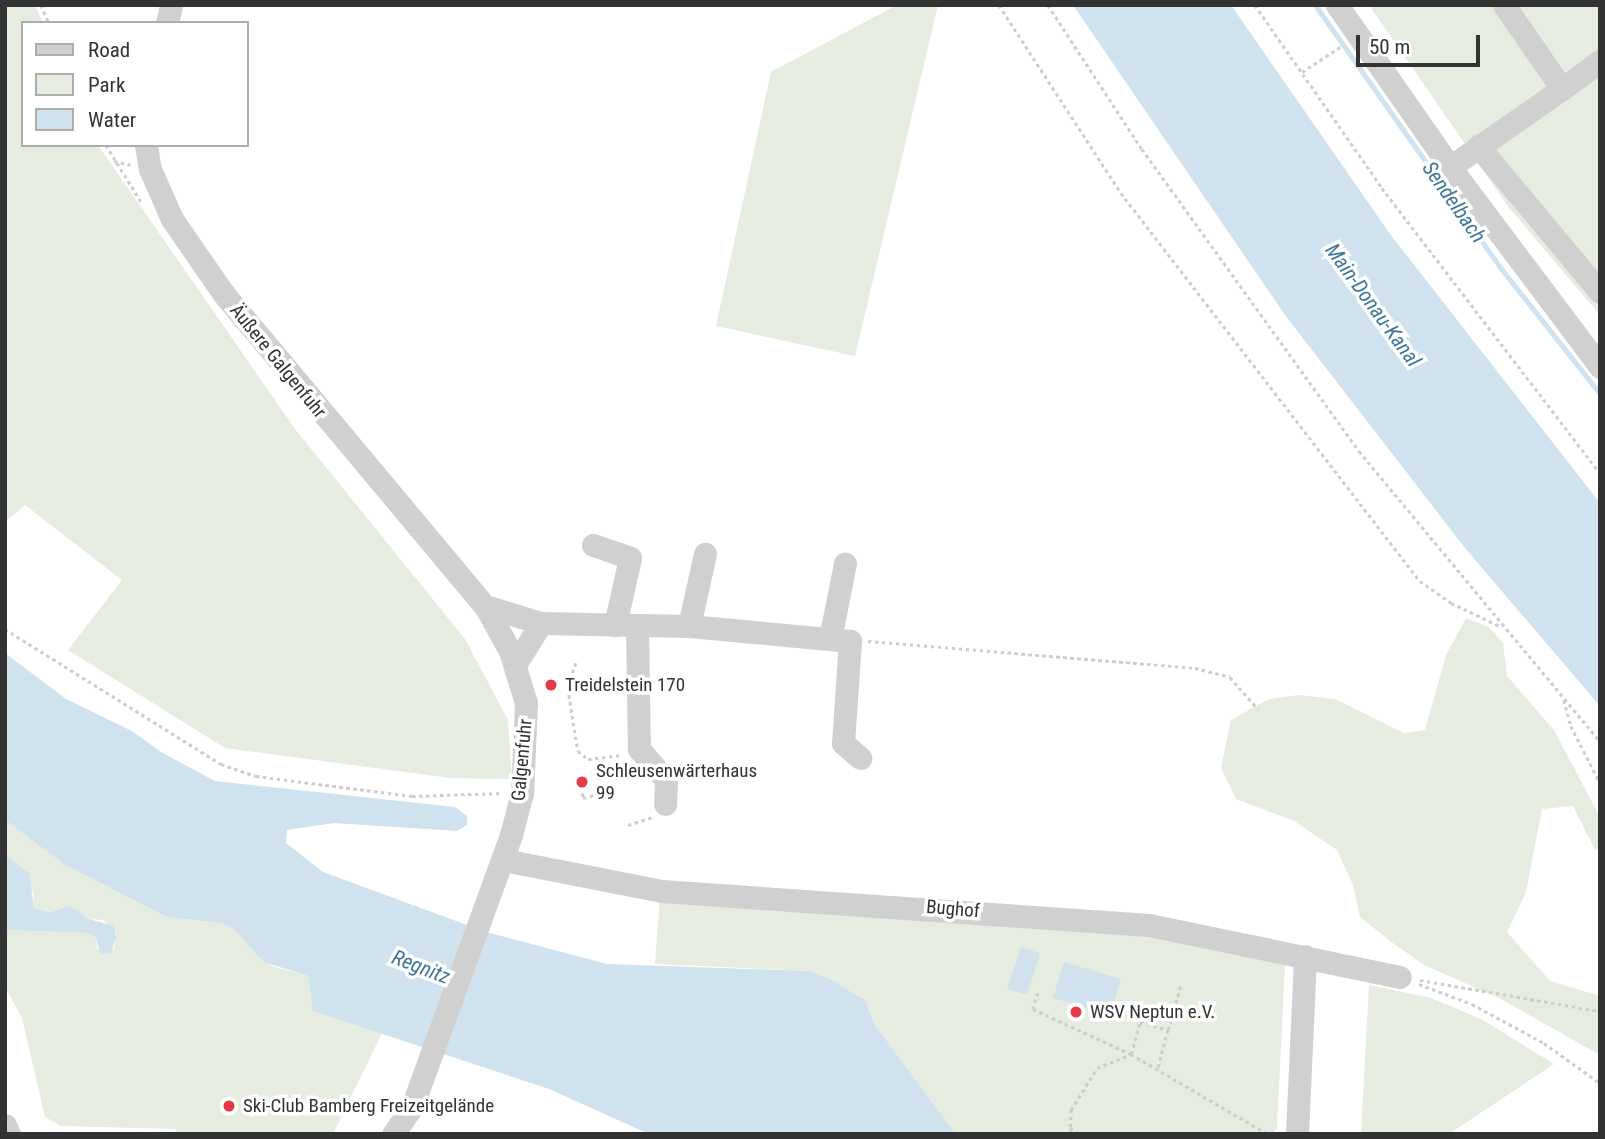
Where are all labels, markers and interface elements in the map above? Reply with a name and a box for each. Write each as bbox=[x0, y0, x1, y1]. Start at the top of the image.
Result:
legend bbox=[21, 21, 248, 147]
scale bar bbox=[1360, 21, 1484, 65]
text: 50 m bbox=[1369, 35, 1410, 59]
text: Road bbox=[88, 38, 130, 62]
text: Park bbox=[88, 73, 125, 97]
text: Water bbox=[88, 108, 136, 132]
water label: Sendelbach bbox=[1417, 157, 1491, 247]
water label: Main-Donau-Kanal bbox=[1320, 238, 1426, 372]
street label: Äußere Galgenfuhr bbox=[225, 299, 331, 423]
place label: Treidelstein 170 bbox=[565, 674, 685, 696]
marker: Treidelstein 170 bbox=[543, 677, 559, 693]
street label: Galgenfuhr bbox=[507, 718, 537, 802]
place label: Schleusenwärterhaus 99 bbox=[596, 760, 757, 804]
marker: Schleusenwärterhaus 99 bbox=[574, 774, 590, 790]
street label: Bughof bbox=[925, 895, 981, 923]
water label: Regnitz bbox=[389, 945, 453, 989]
place label: WSV Neptun e.V. bbox=[1090, 1001, 1215, 1023]
marker: WSV Neptun e.V. bbox=[1068, 1004, 1084, 1020]
place label: Ski-Club Bamberg Freizeitgelände bbox=[243, 1095, 494, 1117]
marker: Ski-Club Bamberg Freizeitgelände bbox=[221, 1098, 237, 1114]

